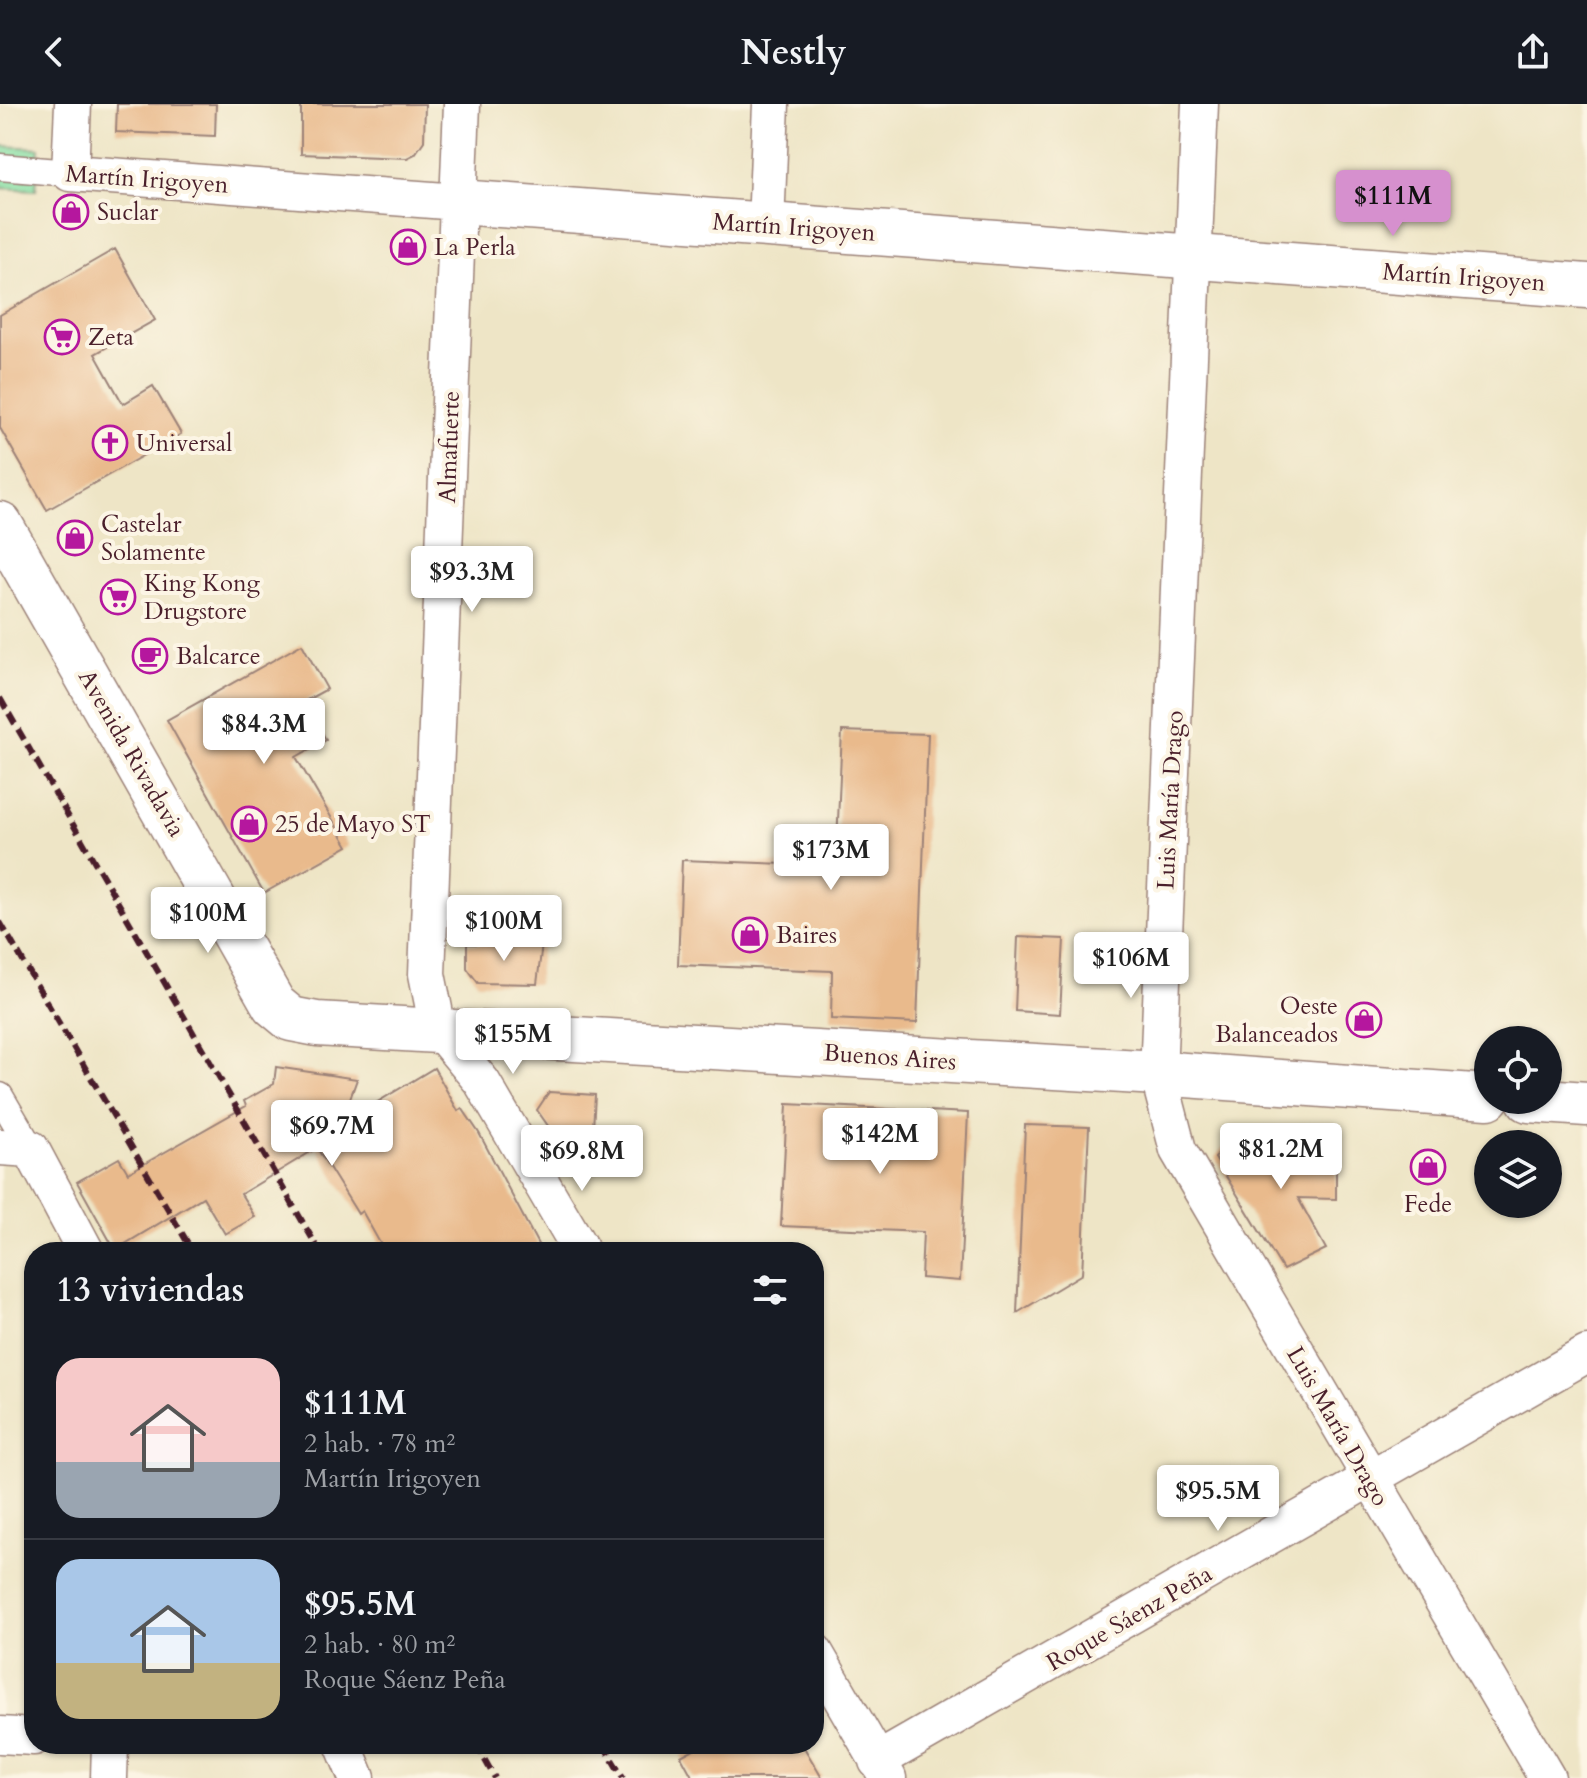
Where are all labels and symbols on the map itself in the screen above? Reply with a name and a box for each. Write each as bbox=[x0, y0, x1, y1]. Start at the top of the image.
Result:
street label: Martín Irigoyen bbox=[64, 157, 230, 202]
pin: $111M bbox=[1337, 170, 1449, 238]
shop icon: Suclar bbox=[52, 193, 90, 231]
place label: Suclar bbox=[97, 196, 159, 229]
street label: Martín Irigoyen bbox=[711, 205, 877, 250]
shop icon: La Perla bbox=[389, 228, 427, 266]
place label: La Perla bbox=[434, 231, 516, 264]
street label: Martín Irigoyen bbox=[1381, 255, 1547, 300]
supermarket icon: Zeta bbox=[43, 318, 81, 356]
place label: Zeta bbox=[88, 321, 135, 354]
street label: Almafuerte bbox=[431, 390, 468, 504]
church icon: Universal bbox=[91, 424, 129, 462]
place label: Universal bbox=[136, 427, 232, 460]
place label: Castelar Solamente bbox=[101, 508, 206, 569]
shop icon: Castelar Solamente bbox=[56, 519, 94, 557]
pin: $93.3M bbox=[407, 546, 537, 614]
place label: King Kong Drugstore bbox=[144, 567, 261, 628]
supermarket icon: King Kong Drugstore bbox=[99, 578, 137, 616]
cafe icon: Balcarce bbox=[131, 637, 169, 675]
place label: Balcarce bbox=[176, 640, 261, 673]
street label: Avenida Rivadavia bbox=[70, 663, 193, 844]
pin: $84.3M bbox=[199, 698, 329, 766]
street label: Luis María Drago bbox=[1149, 710, 1192, 890]
shop icon: 25 de Mayo ST bbox=[230, 805, 268, 843]
place label: 25 de Mayo ST bbox=[275, 808, 431, 841]
pin: $173M bbox=[775, 824, 887, 892]
pin: $100M bbox=[152, 887, 264, 955]
pin: $100M bbox=[448, 895, 560, 963]
shop icon: Baires bbox=[731, 916, 769, 954]
place label: Baires bbox=[776, 919, 837, 952]
pin: $106M bbox=[1075, 932, 1187, 1000]
place label: Oeste Balanceados bbox=[1215, 990, 1338, 1051]
shop icon: Oeste Balanceados bbox=[1345, 1001, 1383, 1039]
pin: $155M bbox=[457, 1008, 569, 1076]
street label: Buenos Aires bbox=[822, 1036, 957, 1079]
pin: $69.7M bbox=[267, 1100, 397, 1168]
pin: $142M bbox=[824, 1108, 936, 1176]
pin: $81.2M bbox=[1216, 1123, 1346, 1191]
pin: $69.8M bbox=[517, 1125, 647, 1193]
shop icon: Fede bbox=[1409, 1148, 1447, 1186]
place label: Fede bbox=[1404, 1188, 1452, 1221]
street label: Luis María Drago bbox=[1278, 1340, 1397, 1512]
pin: $95.5M bbox=[1153, 1465, 1283, 1533]
street label: Roque Sáenz Peña bbox=[1040, 1557, 1219, 1679]

